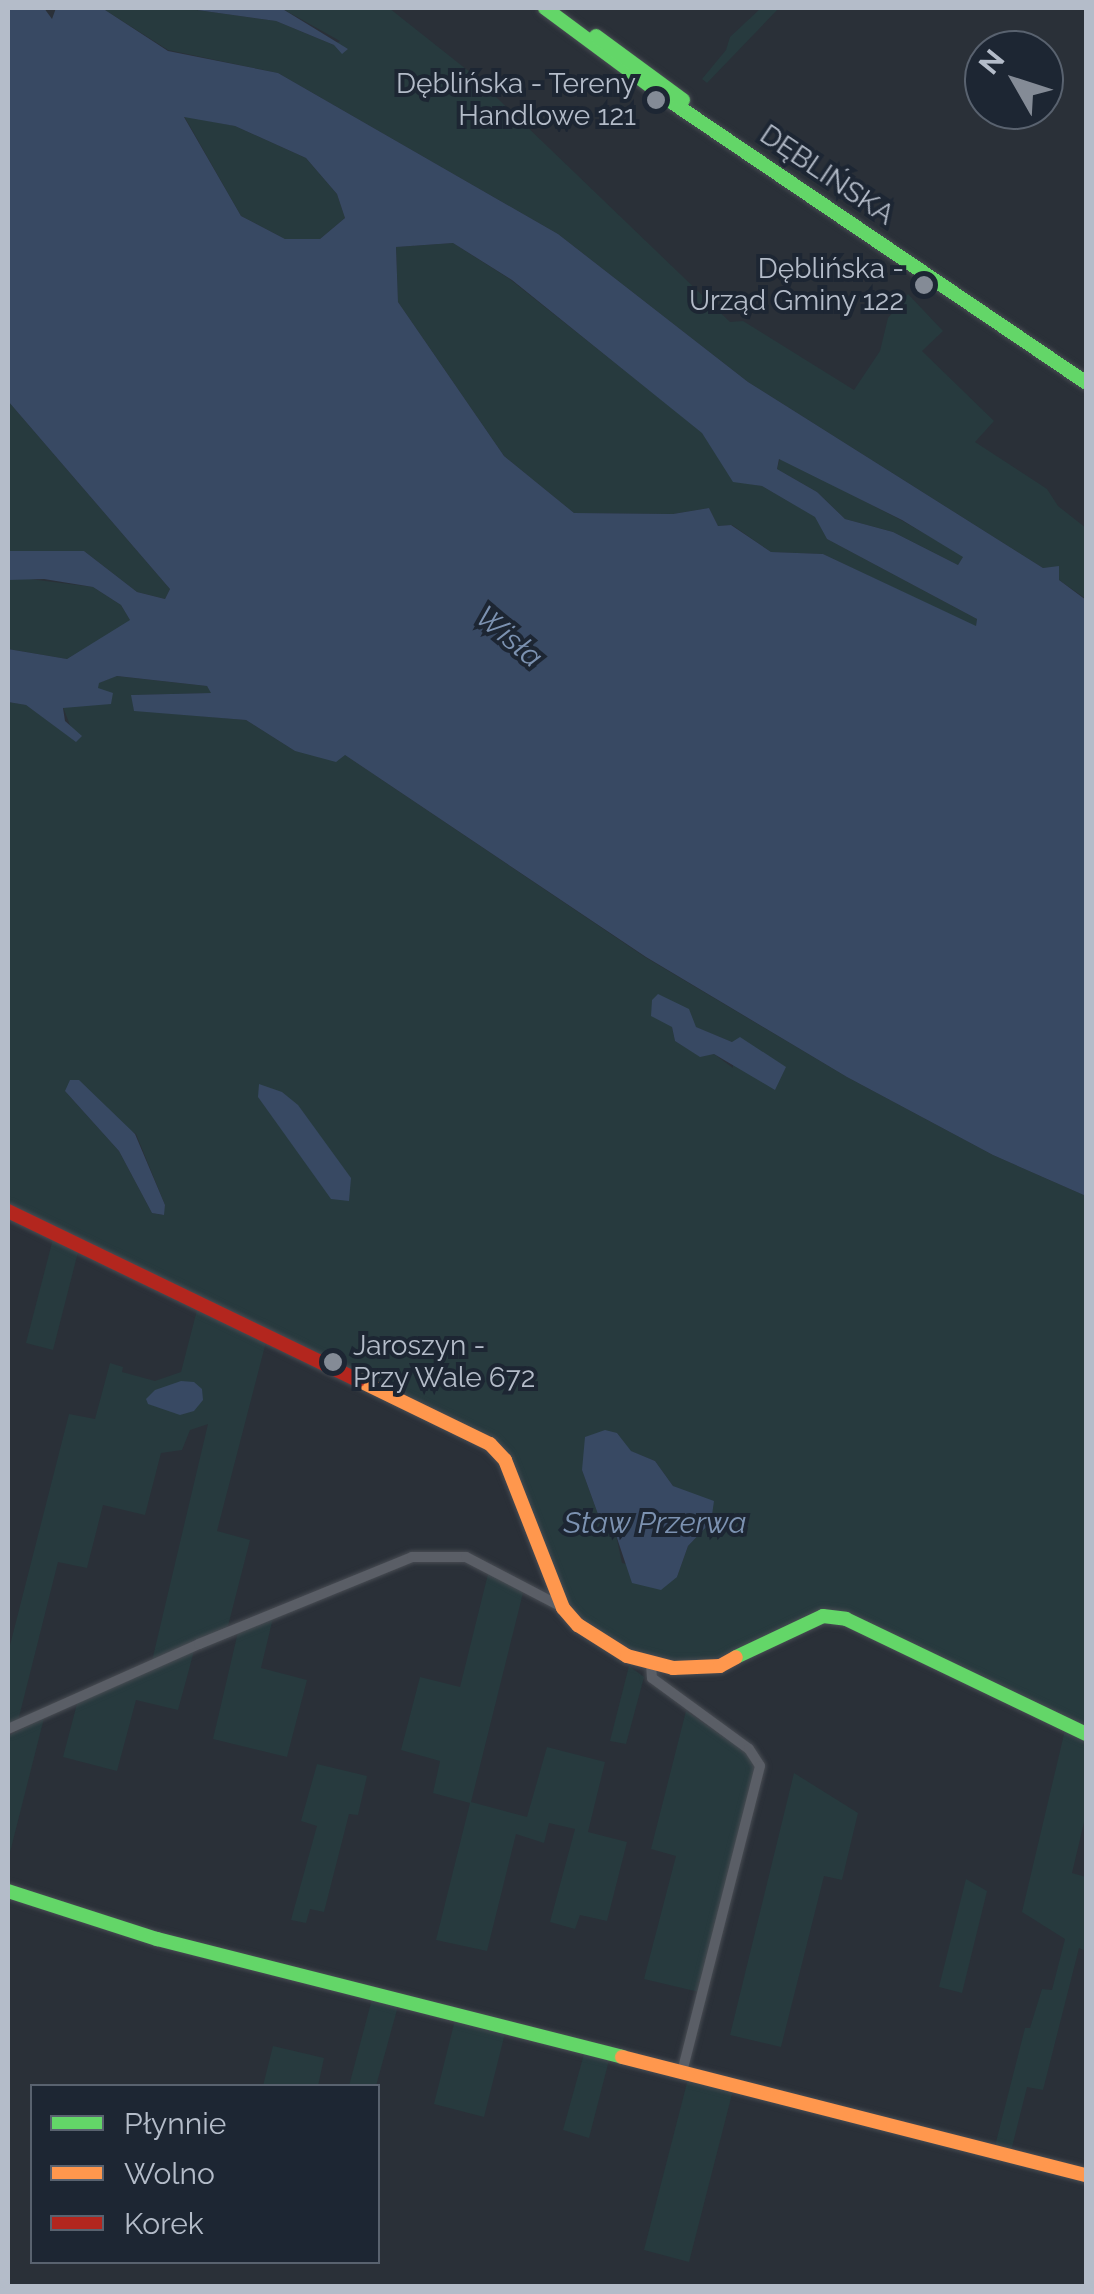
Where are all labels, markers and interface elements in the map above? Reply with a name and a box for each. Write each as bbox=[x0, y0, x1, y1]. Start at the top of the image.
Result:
north arrow bbox=[964, 30, 1064, 130]
text: N bbox=[972, 43, 1011, 81]
place label: Dęblińska - Tereny Handlowe 121 bbox=[395, 67, 636, 133]
marker: Dęblińska - Tereny Handlowe 121 bbox=[645, 89, 667, 111]
street label: DĘBLIŃSKA bbox=[754, 118, 900, 232]
place label: Dęblińska - Urząd Gminy 122 bbox=[688, 252, 904, 318]
marker: Dęblińska - Urząd Gminy 122 bbox=[913, 274, 935, 296]
water label: Wisła bbox=[468, 599, 550, 675]
place label: Jaroszyn - Przy Wale 672 bbox=[353, 1329, 537, 1395]
marker: Jaroszyn - Przy Wale 672 bbox=[322, 1351, 344, 1373]
water label: Staw Przerwa bbox=[563, 1505, 747, 1541]
legend bbox=[30, 2084, 380, 2264]
text: Płynnie bbox=[124, 2106, 226, 2141]
text: Wolno bbox=[124, 2156, 215, 2191]
text: Korek bbox=[124, 2206, 204, 2241]

